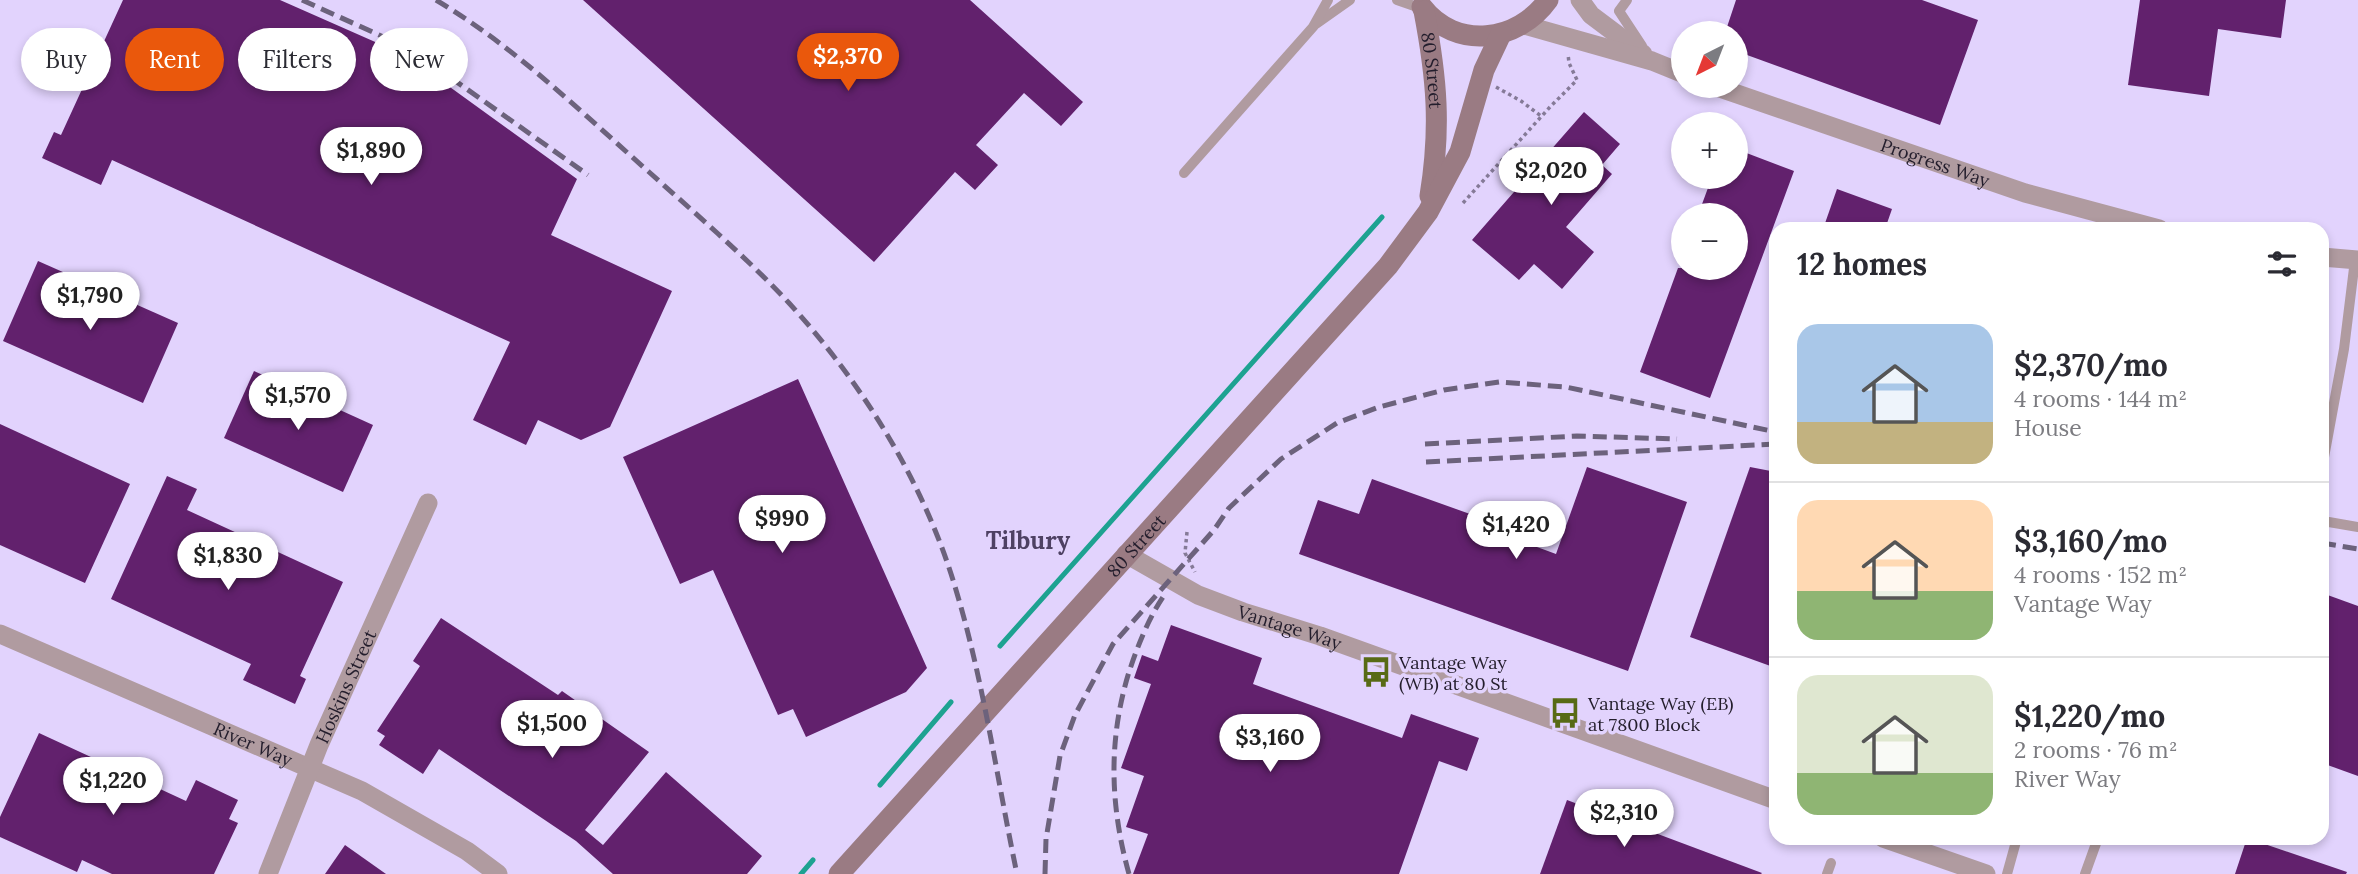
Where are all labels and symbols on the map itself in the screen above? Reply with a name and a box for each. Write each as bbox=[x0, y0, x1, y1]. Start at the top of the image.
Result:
north arrow bbox=[1671, 21, 1748, 98]
street label: 80 Street bbox=[1417, 30, 1448, 109]
pin: $2,370 bbox=[791, 34, 905, 93]
pin: $1,890 bbox=[314, 128, 428, 187]
street label: Progress Way bbox=[1878, 133, 1993, 192]
pin: $2,020 bbox=[1494, 148, 1608, 207]
pin: $1,790 bbox=[33, 272, 147, 332]
pin: $1,570 bbox=[241, 372, 355, 432]
pin: $990 bbox=[741, 496, 823, 555]
pin: $1,420 bbox=[1459, 502, 1573, 561]
street label: 80 Street bbox=[1102, 509, 1170, 582]
district label: Tilbury bbox=[986, 525, 1071, 556]
pin: $1,830 bbox=[171, 532, 285, 592]
street label: Vantage Way bbox=[1234, 599, 1345, 655]
street label: Hoskins Street bbox=[310, 626, 381, 747]
place label: Vantage Way (WB) at 80 St bbox=[1398, 651, 1507, 695]
bus stop icon: Vantage Way (WB) at 80 St bbox=[1359, 655, 1393, 689]
place label: Vantage Way (EB) at 7800 Block bbox=[1587, 692, 1734, 736]
bus stop icon: Vantage Way (EB) at 7800 Block bbox=[1548, 696, 1582, 730]
pin: $1,500 bbox=[495, 700, 609, 760]
pin: $3,160 bbox=[1213, 714, 1327, 774]
street label: River Way bbox=[210, 717, 297, 771]
pin: $1,220 bbox=[56, 758, 170, 817]
pin: $2,310 bbox=[1567, 790, 1681, 849]

